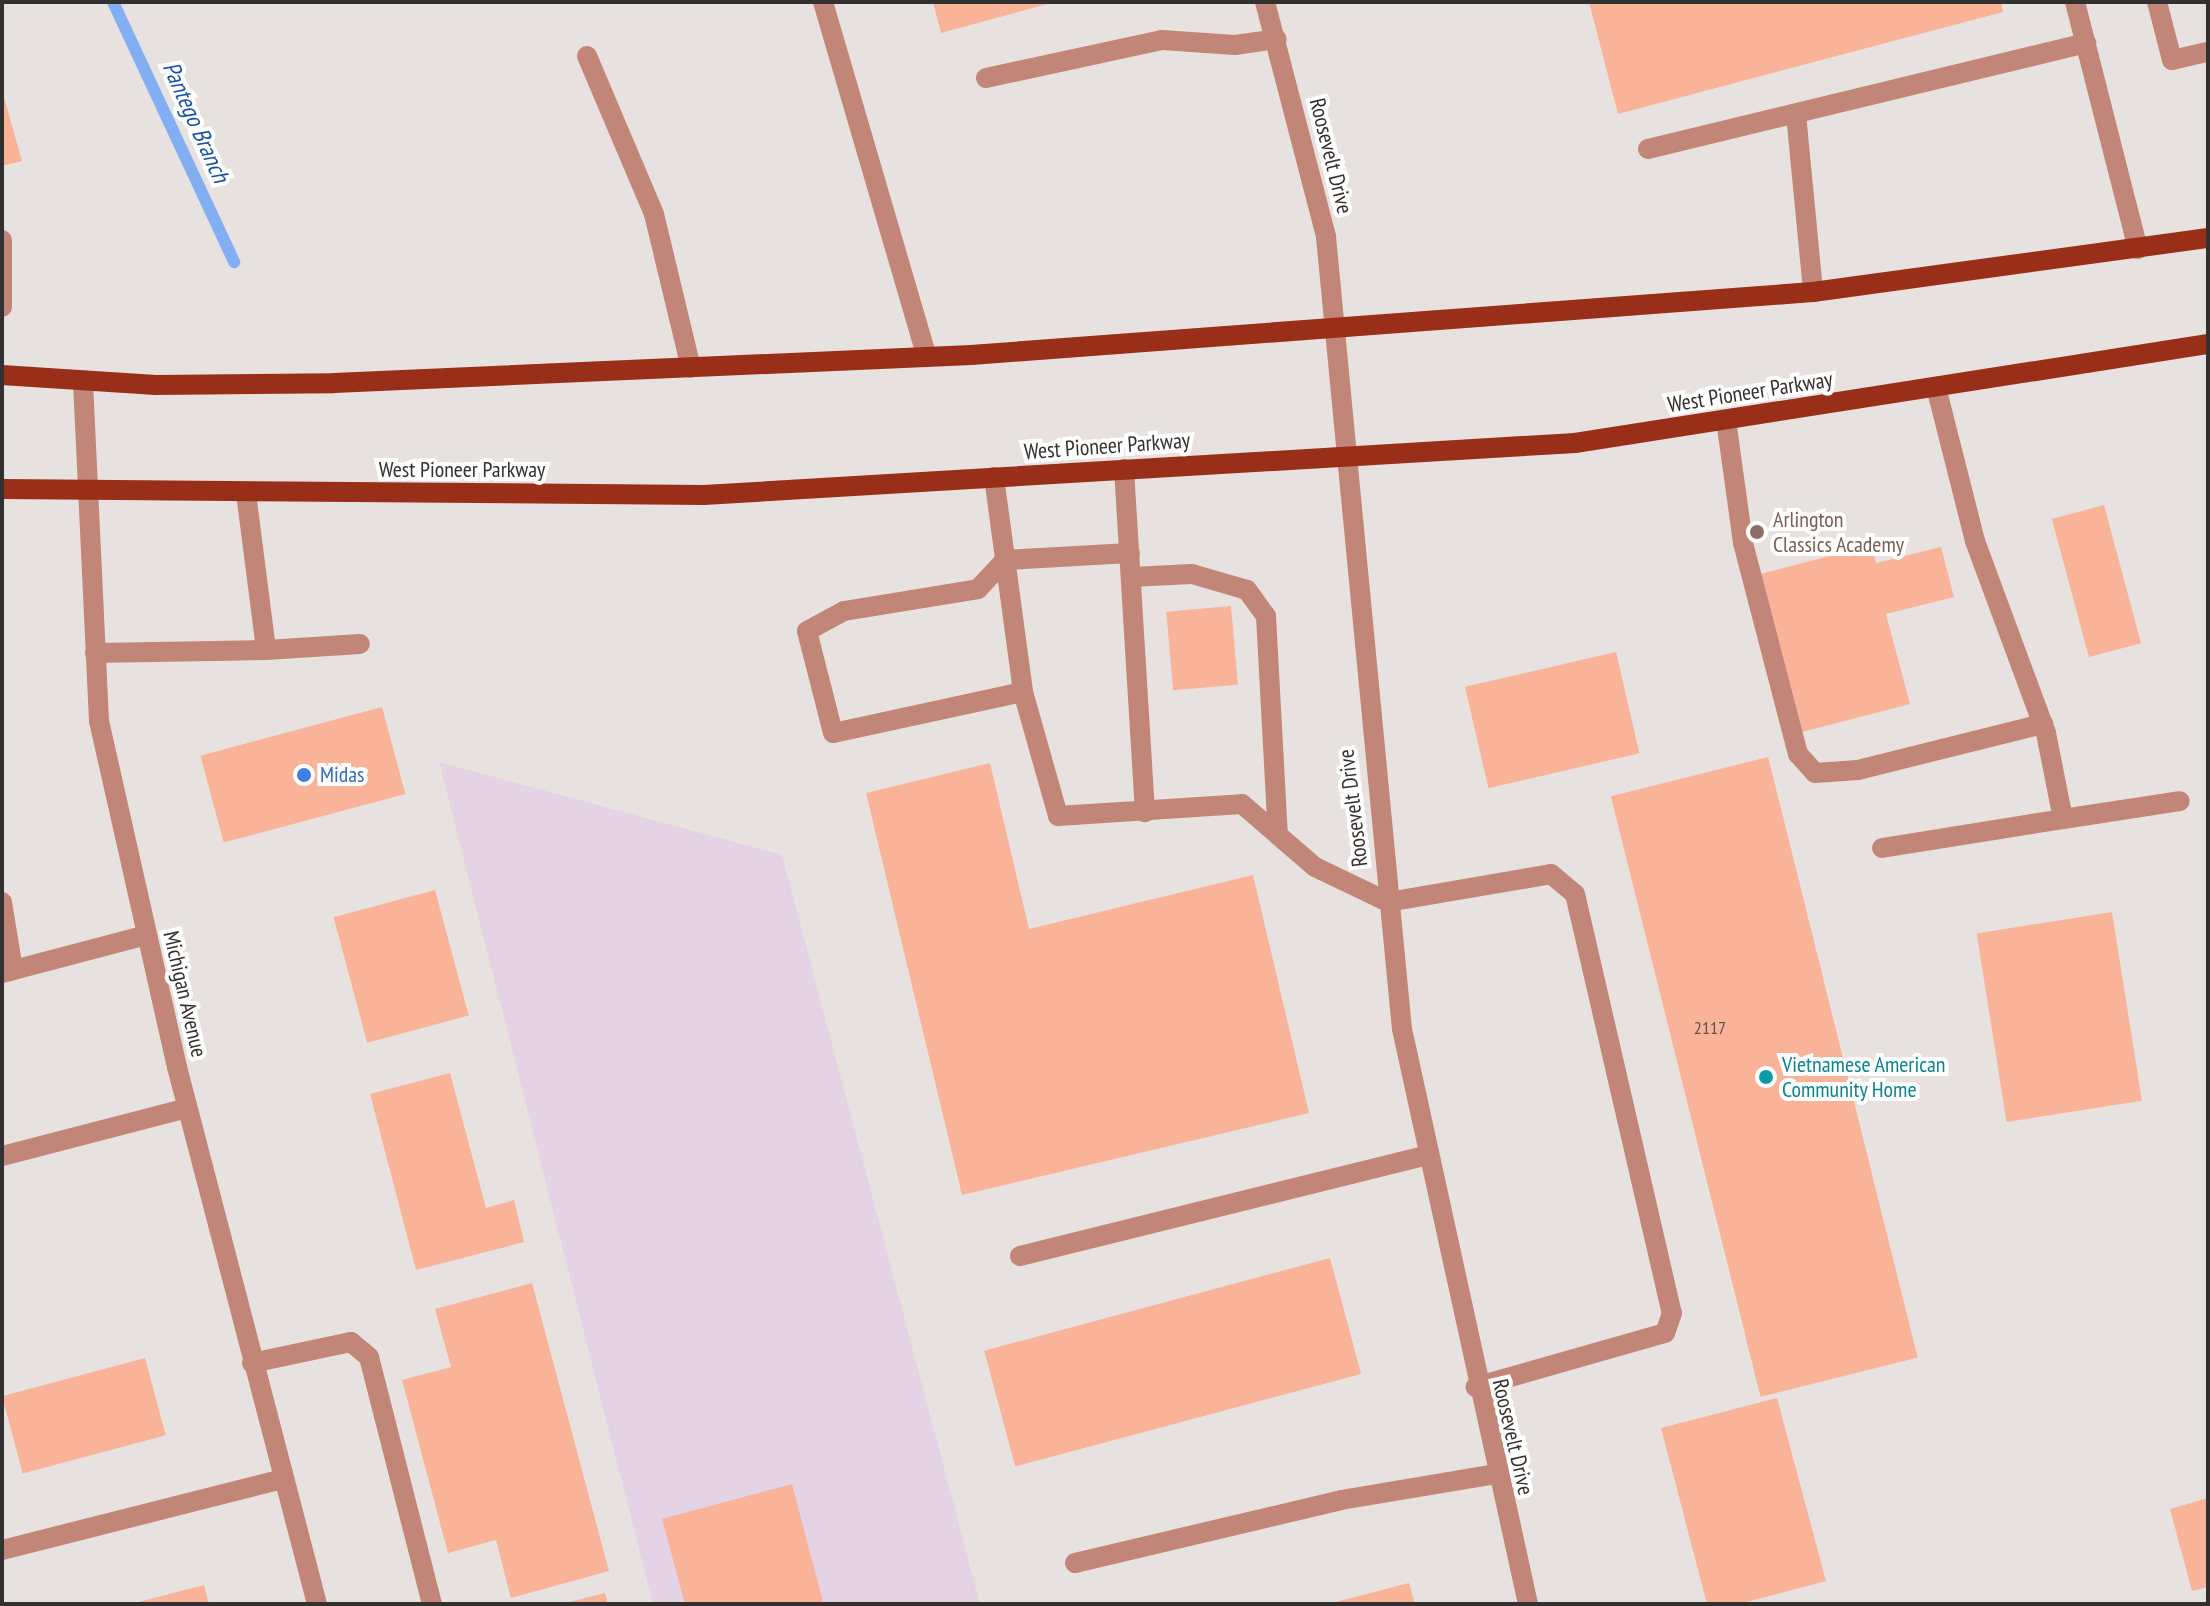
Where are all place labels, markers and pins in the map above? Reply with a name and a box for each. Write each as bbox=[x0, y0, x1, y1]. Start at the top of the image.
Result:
place label: Arlington Classics Academy bbox=[1773, 506, 1905, 558]
marker: Arlington Classics Academy bbox=[1748, 523, 1766, 541]
place label: Midas bbox=[320, 762, 365, 788]
marker: Midas bbox=[295, 766, 313, 784]
place label: Vietnamese American Community Home bbox=[1782, 1051, 1946, 1102]
marker: Vietnamese American Community Home bbox=[1757, 1068, 1775, 1086]

